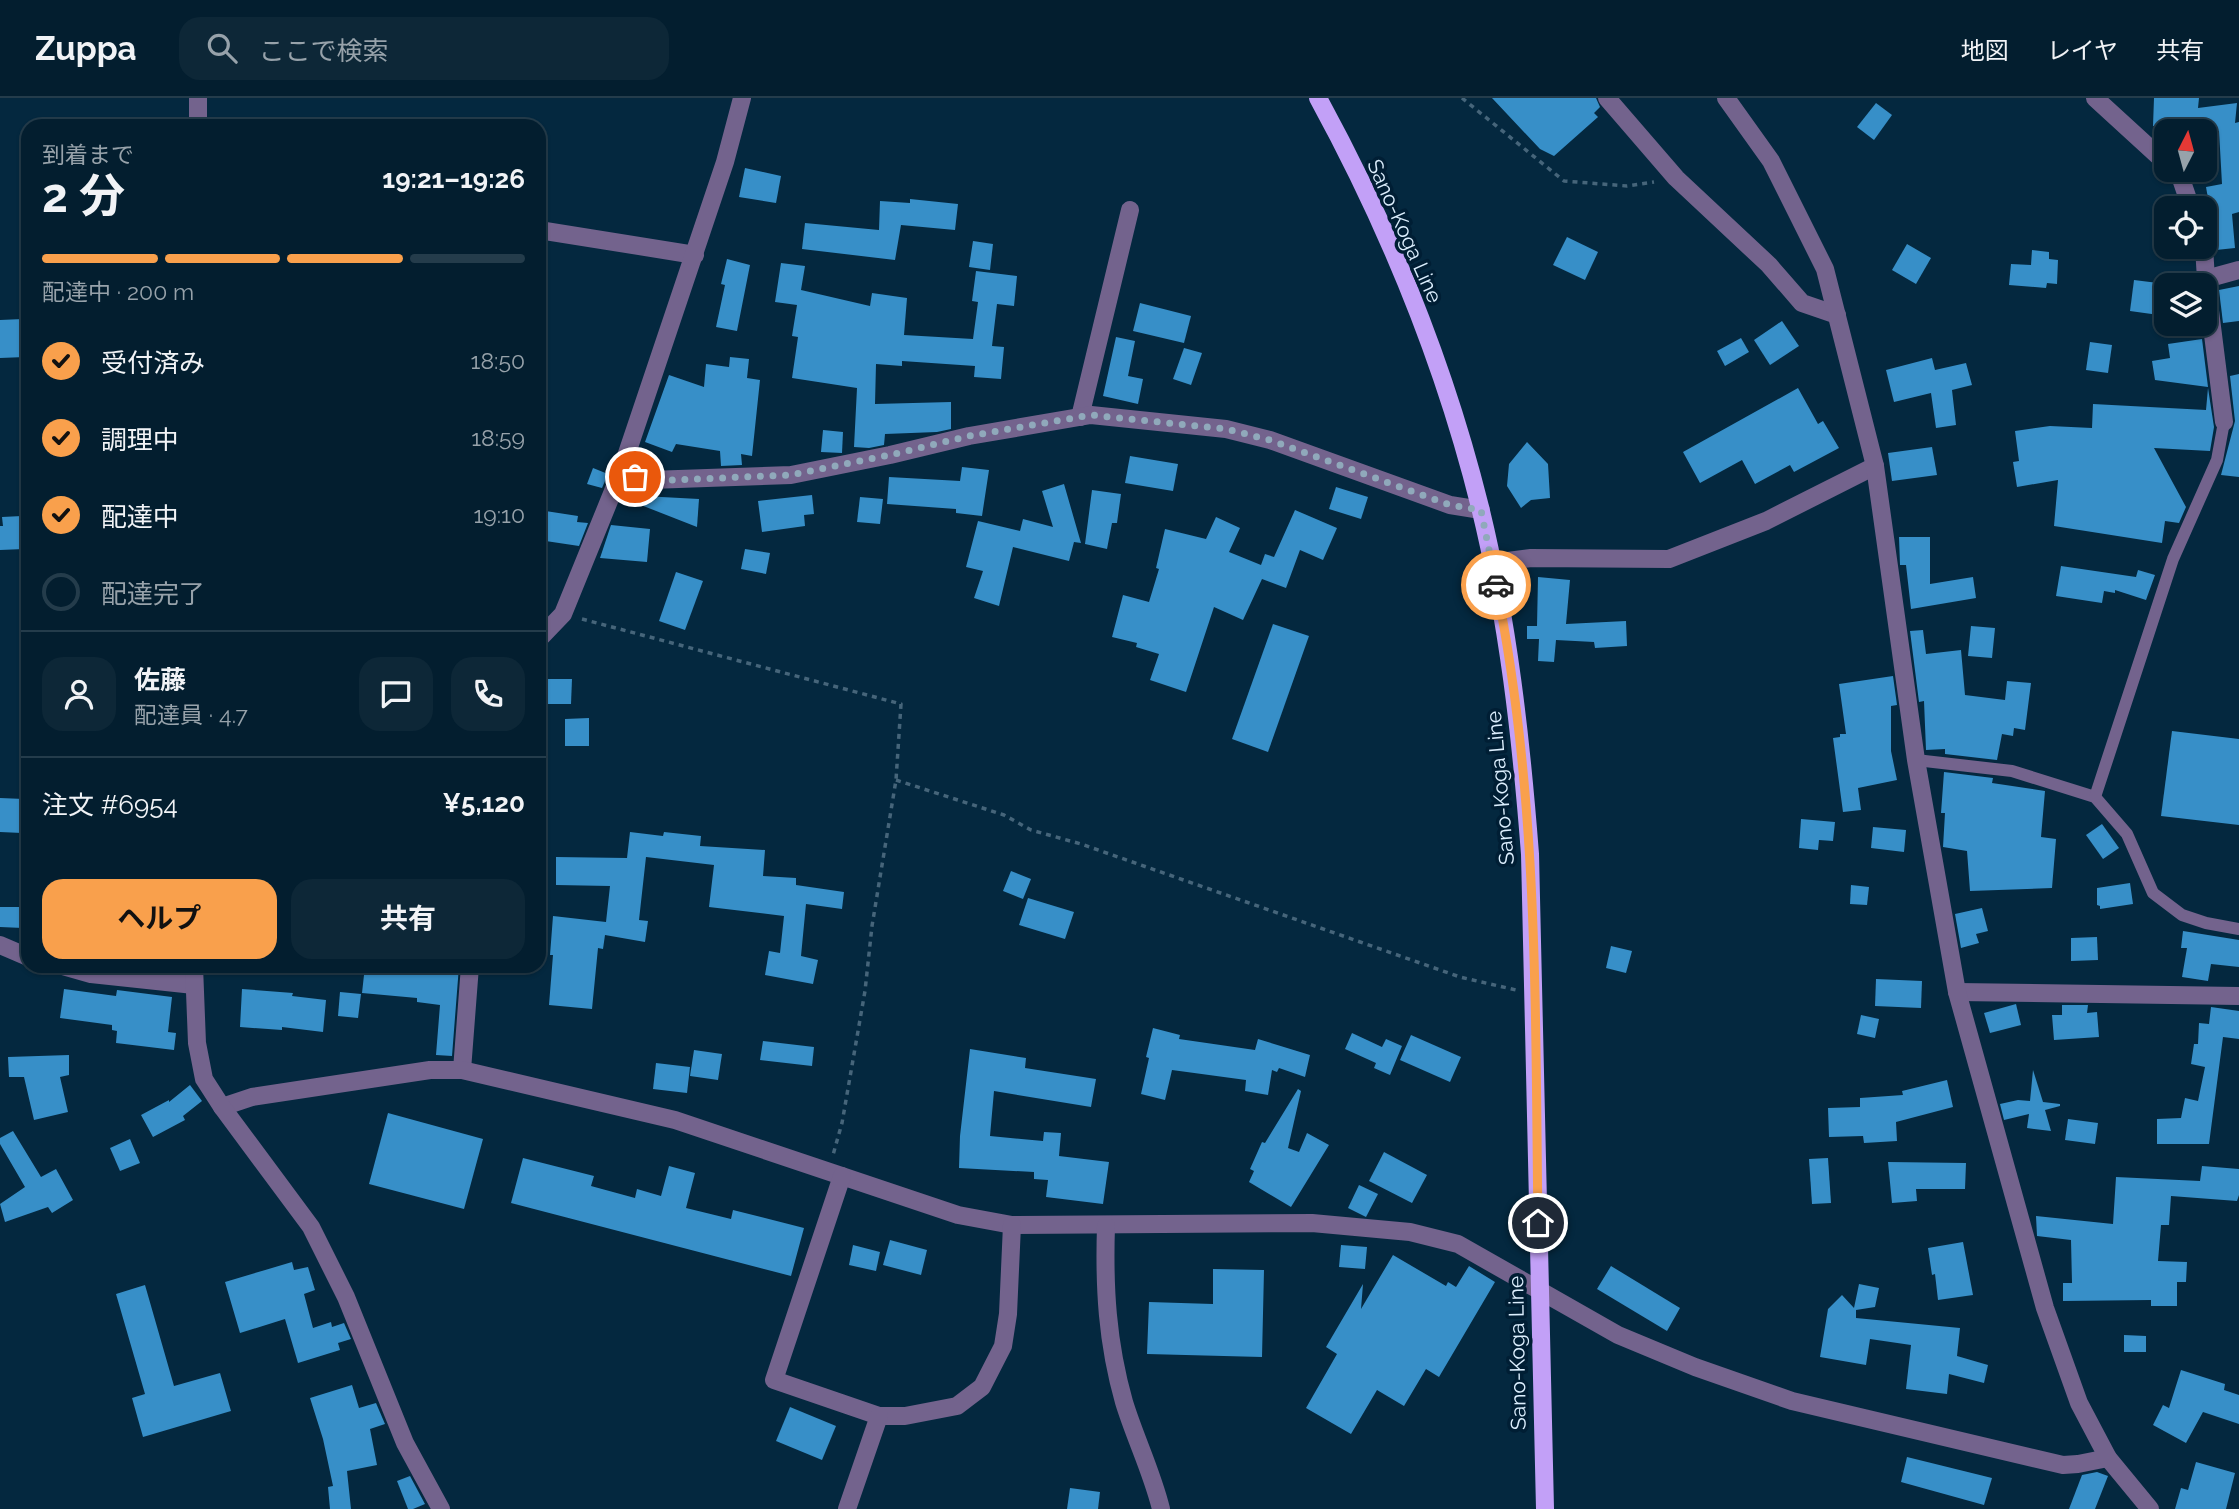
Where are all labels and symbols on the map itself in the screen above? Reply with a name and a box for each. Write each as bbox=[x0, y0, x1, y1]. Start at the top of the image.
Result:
north arrow bbox=[2154, 119, 2217, 182]
street label: Sano-Koga Line bbox=[1362, 155, 1448, 307]
pin bbox=[605, 447, 665, 507]
courier bbox=[1461, 550, 1531, 620]
street label: Sano-Koga Line bbox=[1481, 710, 1519, 866]
pin bbox=[1508, 1193, 1568, 1253]
street label: Sano-Koga Line bbox=[1503, 1276, 1531, 1430]

